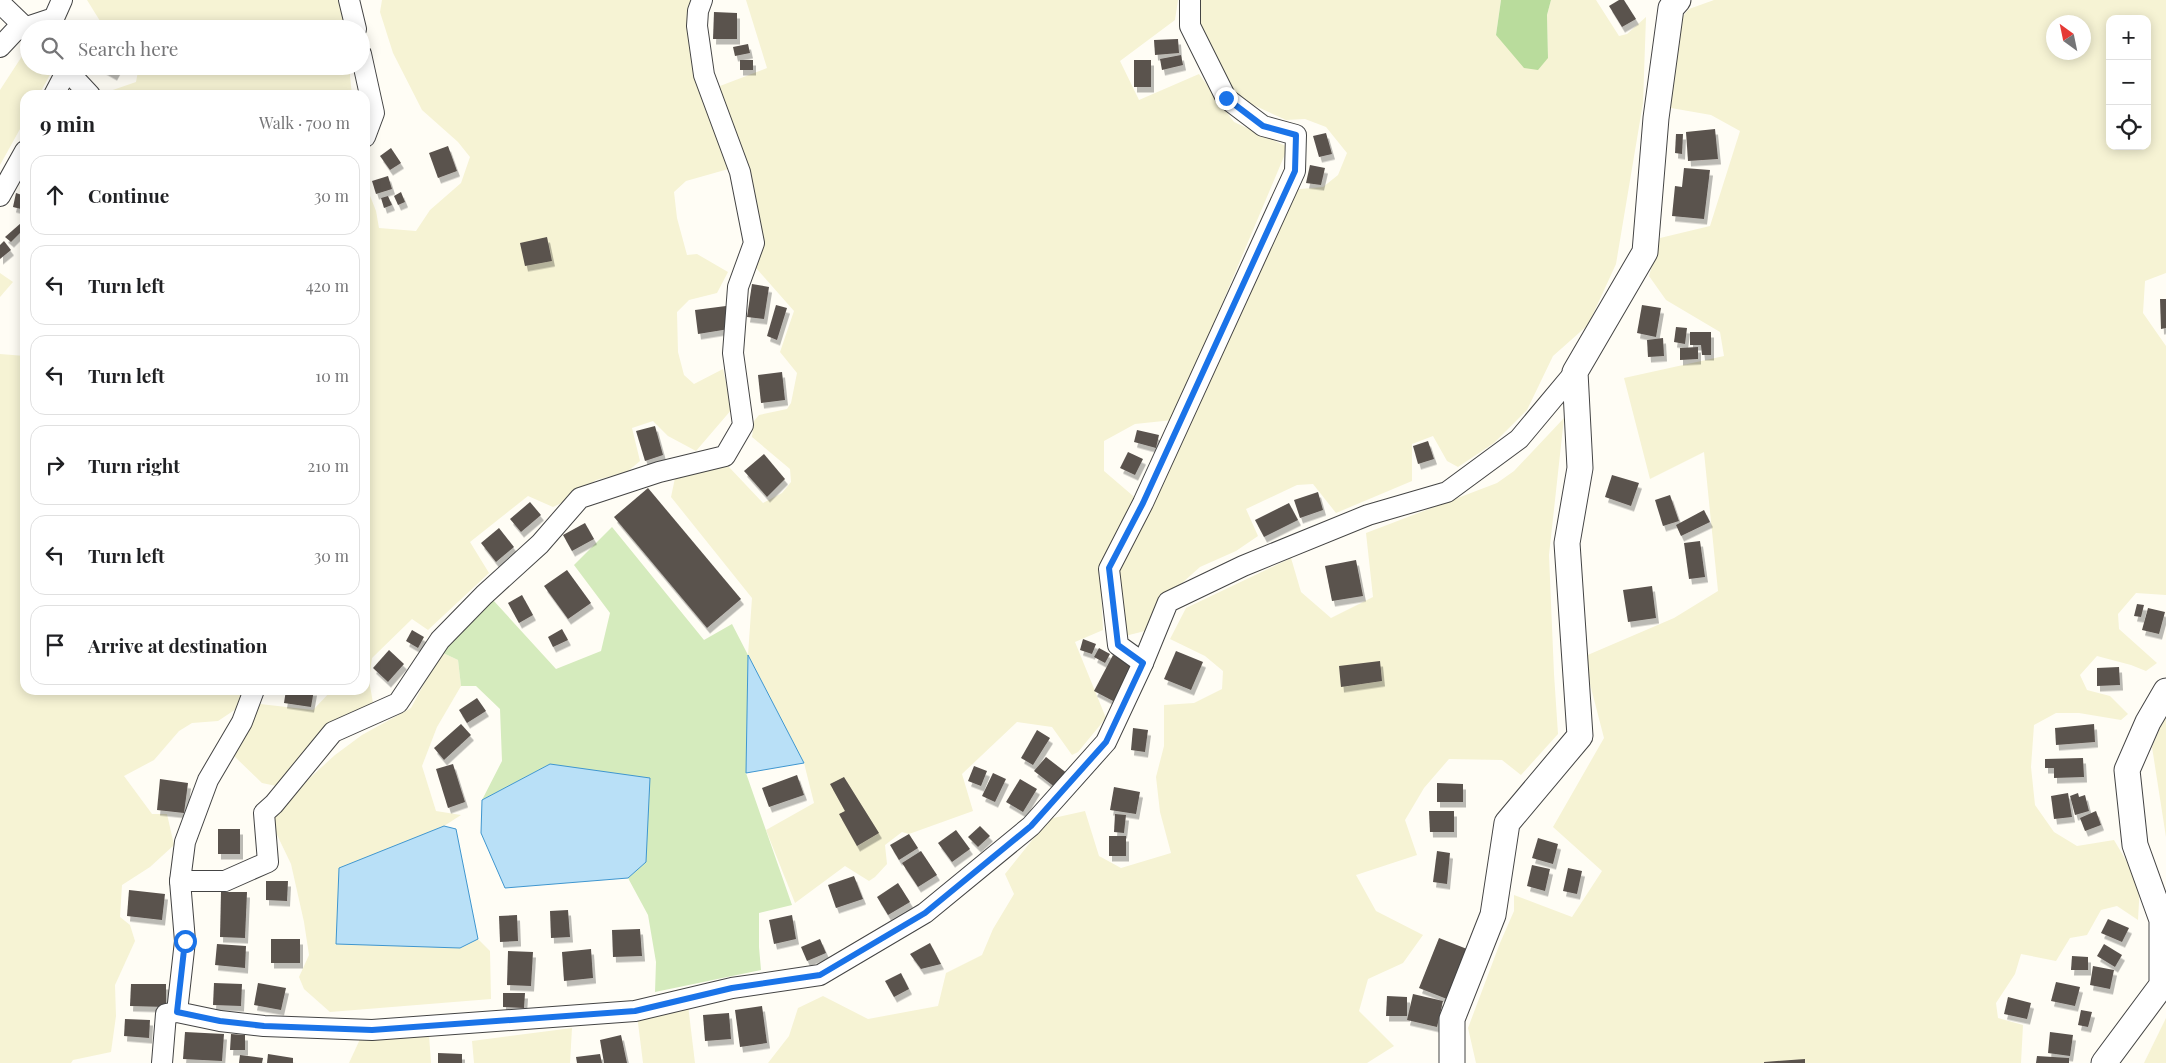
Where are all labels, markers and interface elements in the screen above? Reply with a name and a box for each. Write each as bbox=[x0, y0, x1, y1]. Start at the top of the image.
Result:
north arrow bbox=[2046, 15, 2091, 60]
map controls bbox=[2106, 15, 2151, 150]
button: + bbox=[2106, 15, 2151, 60]
search box bbox=[20, 20, 370, 75]
icon: search bbox=[38, 34, 66, 62]
text: Search here bbox=[78, 35, 178, 61]
button: − bbox=[2106, 60, 2151, 105]
route end bbox=[1215, 87, 1238, 110]
button: locate bbox=[2106, 105, 2151, 150]
text: 9 min bbox=[40, 109, 95, 137]
text: Walk · 700 m bbox=[259, 112, 350, 133]
icon: ahead bbox=[41, 181, 69, 209]
text: Continue bbox=[88, 182, 169, 208]
text: 30 m bbox=[314, 185, 349, 206]
icon: left bbox=[41, 271, 69, 299]
text: Turn left bbox=[88, 272, 165, 298]
text: 420 m bbox=[306, 275, 349, 296]
icon: left bbox=[41, 361, 69, 389]
text: Turn left bbox=[88, 362, 165, 388]
text: 10 m bbox=[315, 365, 349, 386]
icon: right bbox=[41, 451, 69, 479]
text: Turn right bbox=[88, 452, 180, 478]
text: 210 m bbox=[308, 455, 349, 476]
icon: left bbox=[41, 541, 69, 569]
text: Turn left bbox=[88, 542, 165, 568]
text: 30 m bbox=[314, 545, 349, 566]
icon: arrive bbox=[41, 631, 69, 659]
text: Arrive at destination bbox=[88, 632, 268, 658]
route start bbox=[174, 930, 197, 953]

